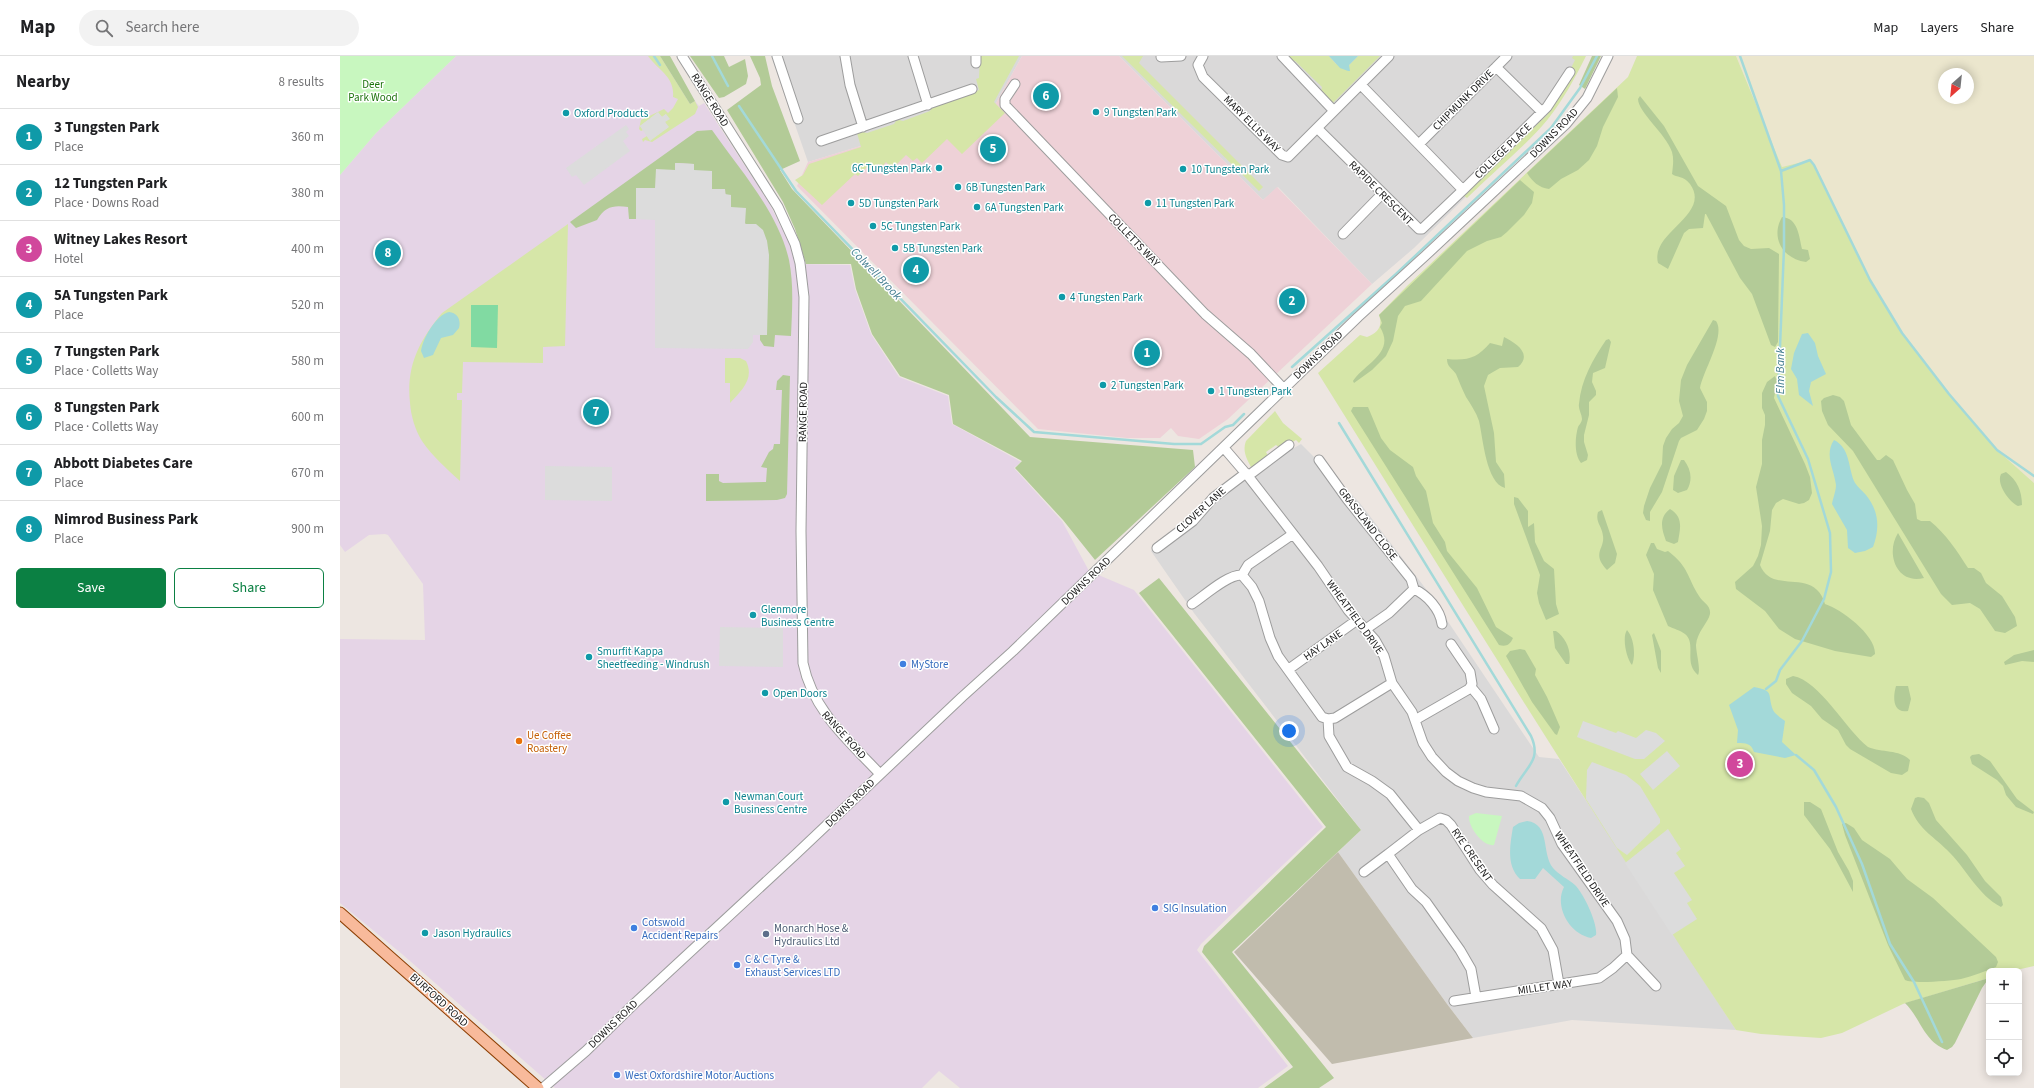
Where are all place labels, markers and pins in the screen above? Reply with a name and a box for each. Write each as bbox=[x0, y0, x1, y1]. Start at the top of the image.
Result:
pin: 6 bbox=[1033, 81, 1059, 111]
place label: 9 Tungsten Park bbox=[1104, 105, 1177, 120]
place label: Oxford Products bbox=[574, 106, 649, 121]
marker: 9 Tungsten Park bbox=[1091, 107, 1101, 117]
marker: Oxford Products bbox=[561, 108, 571, 118]
pin: 5 bbox=[980, 134, 1006, 164]
place label: 6C Tungsten Park bbox=[852, 161, 932, 176]
place label: 10 Tungsten Park bbox=[1191, 162, 1270, 177]
marker: 6C Tungsten Park bbox=[934, 163, 944, 173]
marker: 10 Tungsten Park bbox=[1178, 164, 1188, 174]
place label: 6B Tungsten Park bbox=[966, 180, 1046, 195]
marker: 6B Tungsten Park bbox=[953, 182, 963, 192]
place label: 5D Tungsten Park bbox=[859, 196, 939, 211]
place label: 11 Tungsten Park bbox=[1156, 196, 1235, 211]
marker: 5D Tungsten Park bbox=[846, 198, 856, 208]
marker: 11 Tungsten Park bbox=[1143, 198, 1153, 208]
place label: 6A Tungsten Park bbox=[985, 200, 1064, 215]
marker: 6A Tungsten Park bbox=[972, 202, 982, 212]
place label: 5C Tungsten Park bbox=[881, 219, 961, 234]
marker: 5C Tungsten Park bbox=[868, 221, 878, 231]
pin: 8 bbox=[375, 238, 401, 268]
place label: 5B Tungsten Park bbox=[903, 241, 983, 256]
marker: 5B Tungsten Park bbox=[890, 243, 900, 253]
pin: 4 bbox=[903, 255, 929, 285]
pin: 2 bbox=[1279, 286, 1305, 316]
place label: 4 Tungsten Park bbox=[1070, 290, 1143, 305]
marker: 4 Tungsten Park bbox=[1057, 292, 1067, 302]
pin: 1 bbox=[1134, 338, 1160, 368]
place label: 2 Tungsten Park bbox=[1111, 378, 1184, 393]
marker: 2 Tungsten Park bbox=[1098, 380, 1108, 390]
place label: 1 Tungsten Park bbox=[1219, 384, 1292, 399]
marker: 1 Tungsten Park bbox=[1206, 386, 1216, 396]
pin: 7 bbox=[583, 397, 609, 427]
place label: Glenmore Business Centre bbox=[761, 602, 835, 630]
marker: Glenmore Business Centre bbox=[748, 610, 758, 620]
place label: Smurfit Kappa Sheetfeeding - Windrush bbox=[597, 644, 709, 672]
marker: Smurfit Kappa Sheetfeeding - Windrush bbox=[584, 652, 594, 662]
place label: MyStore bbox=[911, 657, 949, 672]
marker: MyStore bbox=[898, 659, 908, 669]
place label: Open Doors bbox=[773, 686, 828, 701]
marker: Open Doors bbox=[760, 688, 770, 698]
place label: Ue Coffee Roastery bbox=[527, 728, 572, 756]
marker: Ue Coffee Roastery bbox=[514, 736, 524, 746]
pin: 3 bbox=[1727, 749, 1753, 779]
place label: Newman Court Business Centre bbox=[734, 789, 808, 817]
marker: Newman Court Business Centre bbox=[721, 797, 731, 807]
place label: SIG Insulation bbox=[1163, 901, 1227, 916]
marker: SIG Insulation bbox=[1150, 903, 1160, 913]
place label: Cotswold Accident Repairs bbox=[642, 915, 719, 943]
place label: Monarch Hose & Hydraulics Ltd bbox=[774, 921, 849, 949]
marker: Cotswold Accident Repairs bbox=[629, 923, 639, 933]
place label: Jason Hydraulics bbox=[433, 926, 512, 941]
marker: Jason Hydraulics bbox=[420, 928, 430, 938]
marker: Monarch Hose & Hydraulics Ltd bbox=[761, 929, 771, 939]
place label: C & C Tyre & Exhaust Services LTD bbox=[745, 952, 840, 980]
marker: C & C Tyre & Exhaust Services LTD bbox=[732, 960, 742, 970]
place label: West Oxfordshire Motor Auctions bbox=[625, 1068, 775, 1083]
marker: West Oxfordshire Motor Auctions bbox=[612, 1070, 622, 1080]

